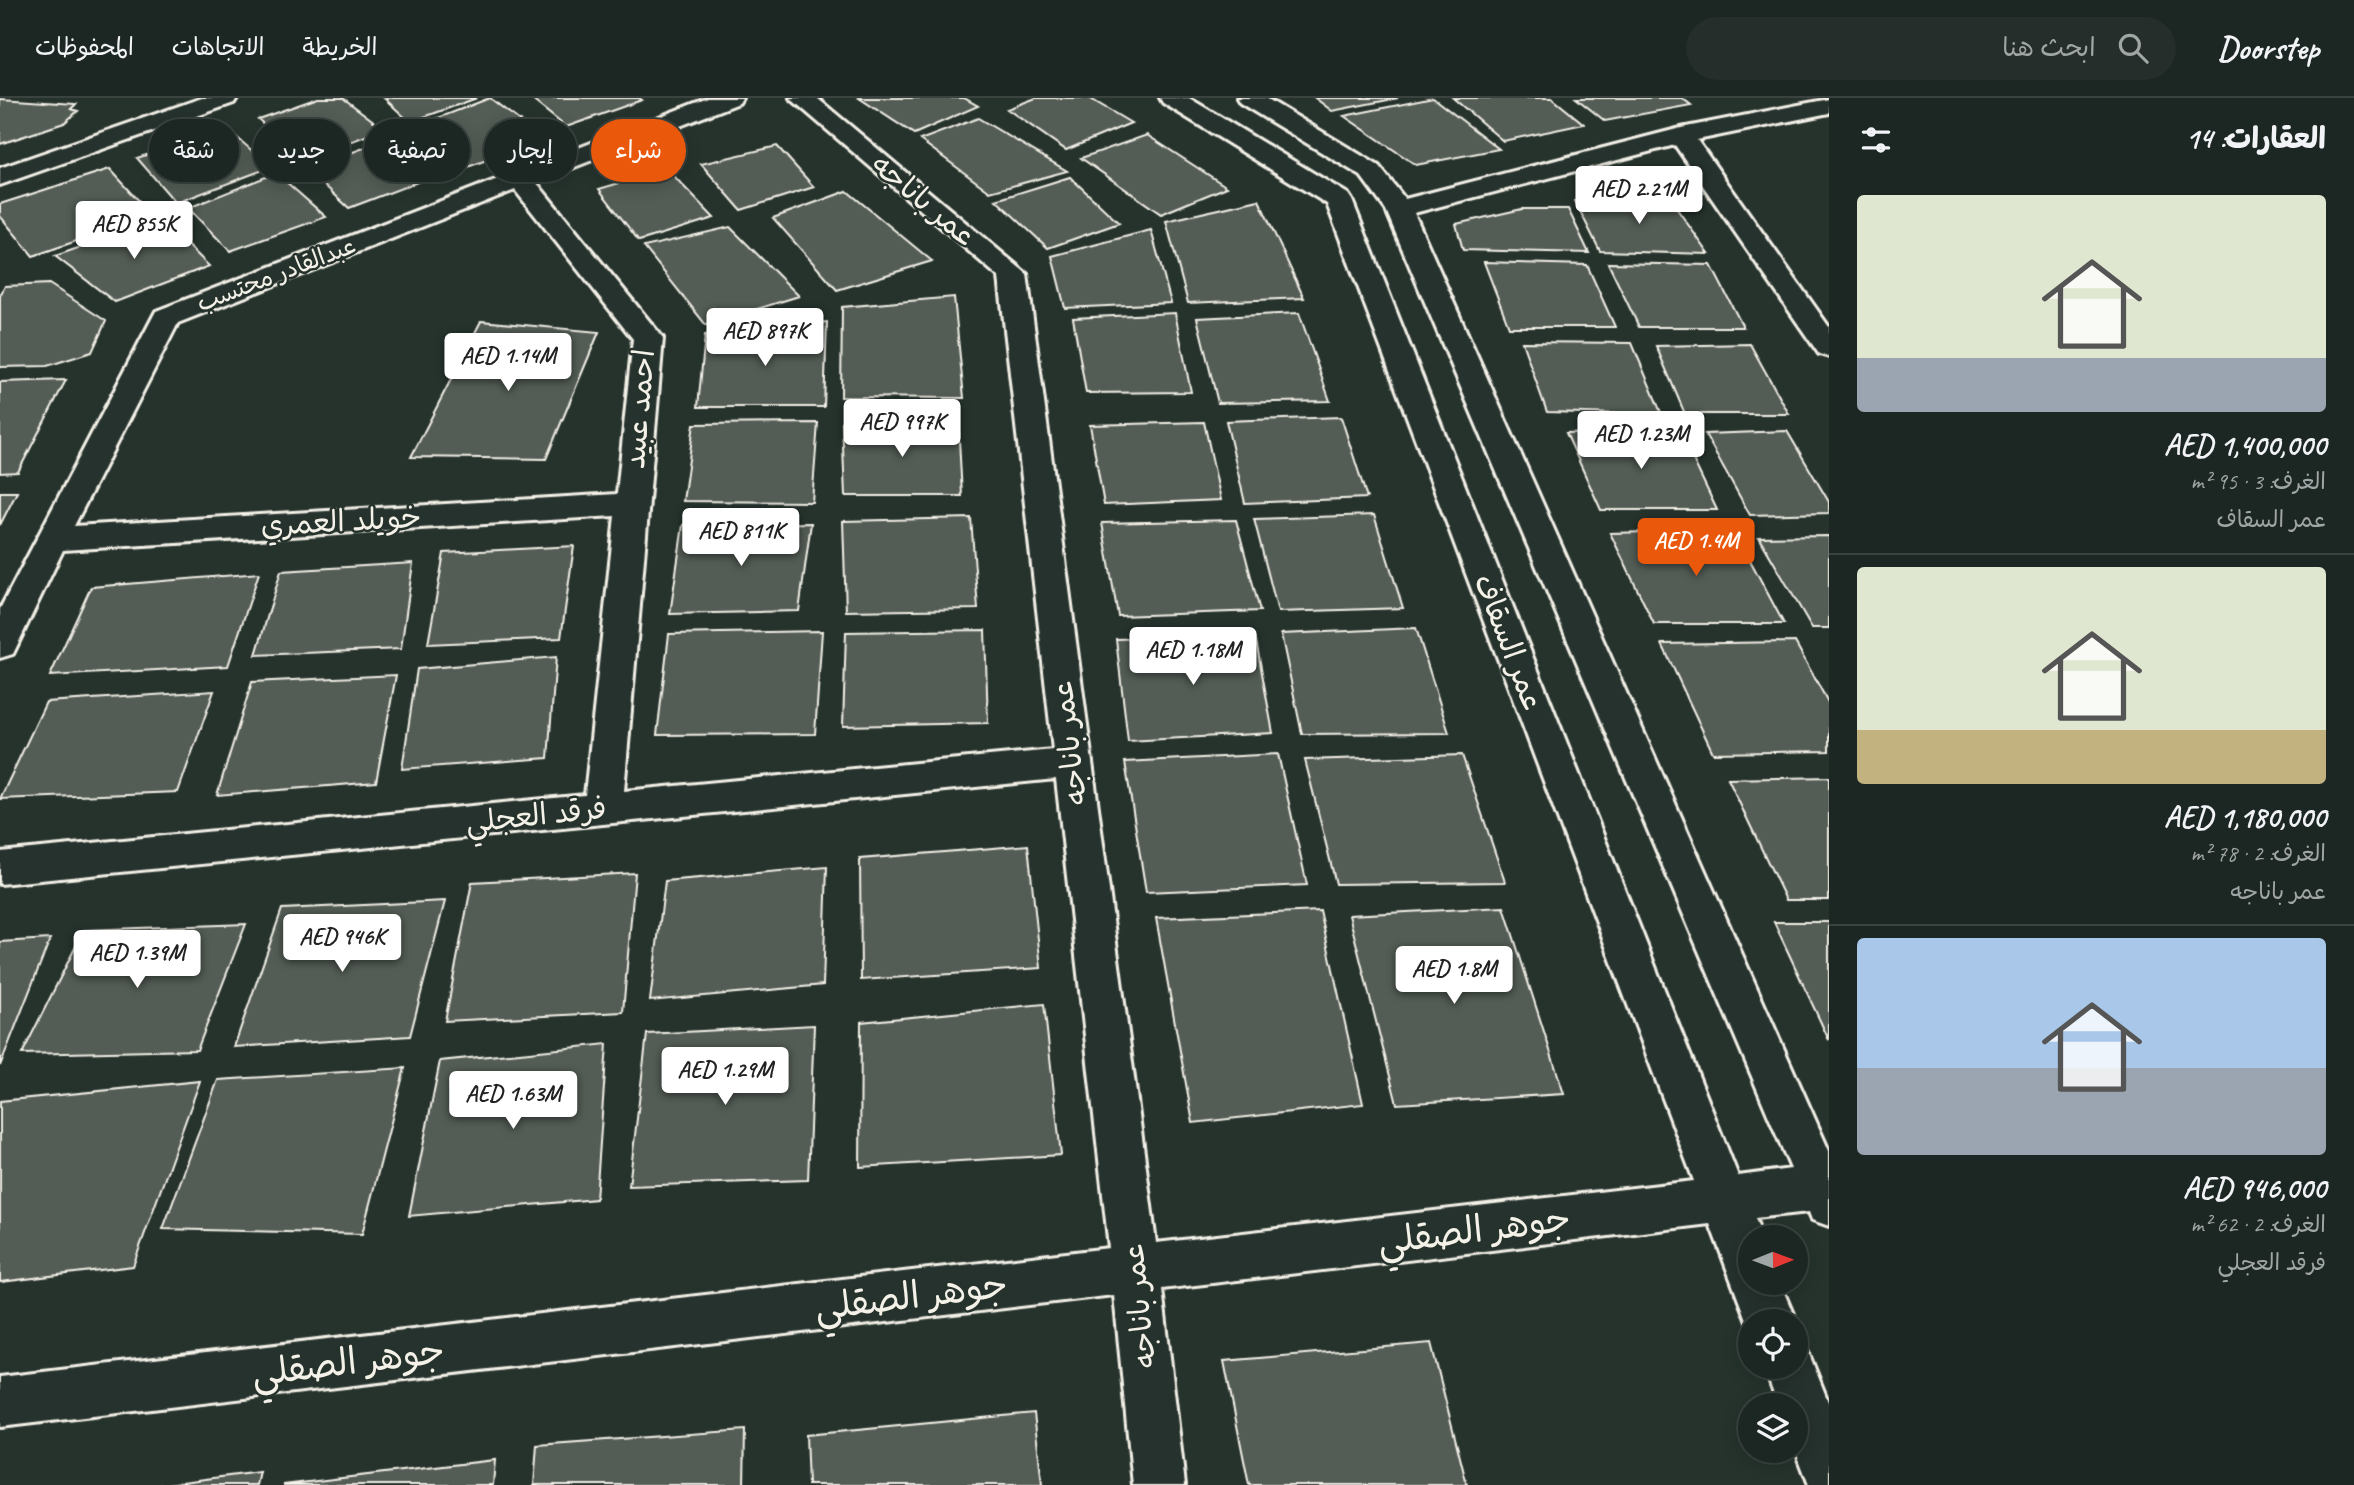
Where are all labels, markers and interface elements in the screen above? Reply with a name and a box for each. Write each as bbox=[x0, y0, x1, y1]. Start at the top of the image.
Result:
search box bbox=[1686, 17, 2176, 80]
text: Doorstep bbox=[2218, 27, 2319, 69]
icon: search bbox=[2114, 29, 2152, 67]
text: ابحث هنا bbox=[2002, 31, 2096, 64]
text: المحفوظات bbox=[35, 32, 134, 62]
text: الاتجاهات bbox=[172, 32, 265, 62]
text: الخريطة bbox=[303, 32, 377, 62]
chip: شقة bbox=[149, 119, 239, 182]
chip: جديد bbox=[253, 119, 350, 182]
chip: تصفية bbox=[364, 119, 470, 182]
chip: إيجار bbox=[484, 119, 577, 182]
chip: شراء bbox=[591, 119, 686, 182]
text: العقارات: 14 bbox=[2185, 119, 2326, 157]
icon: filters bbox=[1857, 121, 1895, 159]
street label: عمر باناجه bbox=[864, 145, 984, 255]
pin: AED 2.21M bbox=[1559, 166, 1719, 226]
text: AED 2.21M bbox=[1591, 174, 1687, 203]
pin: AED 855K bbox=[62, 202, 206, 261]
text: AED 855K bbox=[92, 209, 176, 238]
street label: عبدالقادر محتسب bbox=[192, 230, 360, 318]
icon: home bbox=[2029, 241, 2155, 367]
pin: AED 897K bbox=[693, 308, 837, 368]
text: AED 897K bbox=[722, 316, 808, 345]
pin: AED 1.14M bbox=[428, 334, 588, 393]
text: AED 1.14M bbox=[460, 341, 556, 370]
street label: احمد عبيد bbox=[615, 348, 663, 470]
pin: AED 997K bbox=[830, 400, 974, 459]
text: AED 997K bbox=[860, 407, 944, 436]
pin: AED 1.23M bbox=[1561, 412, 1721, 471]
text: AED 1.23M bbox=[1593, 419, 1689, 448]
text: AED 1,400,000 bbox=[2164, 426, 2326, 464]
text: الغرف: 3 · 95 m² bbox=[2191, 467, 2326, 496]
street label: خويلد العمري bbox=[260, 498, 422, 546]
text: عمر السقاف bbox=[2217, 505, 2326, 534]
pin: AED 811K bbox=[669, 508, 813, 568]
text: AED 811K bbox=[698, 516, 784, 545]
pin: AED 1.4M bbox=[1624, 518, 1768, 578]
text: AED 1.4M bbox=[1654, 526, 1738, 555]
street label: عمر السقاف bbox=[1466, 569, 1552, 715]
icon: home bbox=[2029, 613, 2155, 739]
pin: AED 1.18M bbox=[1113, 628, 1273, 687]
text: AED 1.18M bbox=[1145, 635, 1241, 664]
street label: عمر باناجه bbox=[1043, 679, 1095, 807]
street label: فرقد العجلي bbox=[464, 789, 609, 848]
text: AED 1,180,000 bbox=[2164, 798, 2326, 836]
text: الغرف: 2 · 78 m² bbox=[2191, 839, 2326, 868]
text: عمر باناجه bbox=[2230, 877, 2326, 906]
pin: AED 946K bbox=[270, 914, 414, 974]
text: AED 946K bbox=[299, 922, 385, 951]
pin: AED 1.39M bbox=[57, 930, 217, 990]
text: AED 1.39M bbox=[90, 938, 184, 967]
pin: AED 1.8M bbox=[1382, 946, 1526, 1006]
text: AED 1.8M bbox=[1412, 954, 1496, 983]
icon: home bbox=[2029, 984, 2155, 1110]
pin: AED 1.29M bbox=[645, 1048, 805, 1107]
text: AED 1.29M bbox=[678, 1055, 772, 1084]
pin: AED 1.63M bbox=[433, 1072, 593, 1131]
text: AED 1.63M bbox=[465, 1079, 561, 1108]
text: AED 946,000 bbox=[2183, 1169, 2326, 1207]
street label: جوهر الصقلي bbox=[1375, 1194, 1574, 1273]
text: الغرف: 2 · 62 m² bbox=[2191, 1210, 2326, 1239]
north arrow bbox=[1738, 1225, 1808, 1295]
map controls bbox=[1738, 1225, 1808, 1463]
street label: عمر باناجه bbox=[1114, 1242, 1164, 1370]
text: فرقد العجلي bbox=[2217, 1248, 2326, 1277]
street label: جوهر الصقلي bbox=[812, 1260, 1011, 1339]
button: locate bbox=[1738, 1309, 1808, 1379]
street label: جوهر الصقلي bbox=[249, 1326, 448, 1405]
button: layers bbox=[1738, 1393, 1808, 1463]

